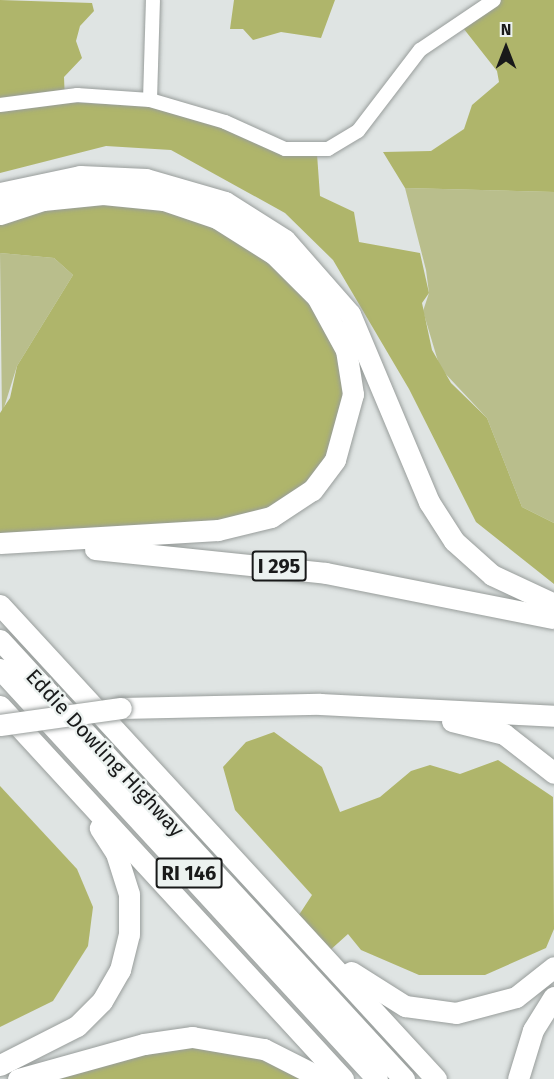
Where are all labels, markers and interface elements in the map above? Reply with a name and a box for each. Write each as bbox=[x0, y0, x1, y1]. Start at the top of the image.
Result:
north arrow bbox=[476, 18, 536, 78]
text: N bbox=[501, 20, 511, 39]
road number: I 295 bbox=[250, 549, 308, 583]
street label: Eddie Dowling Highway bbox=[21, 664, 189, 842]
road number: RI 146 bbox=[154, 856, 224, 890]

